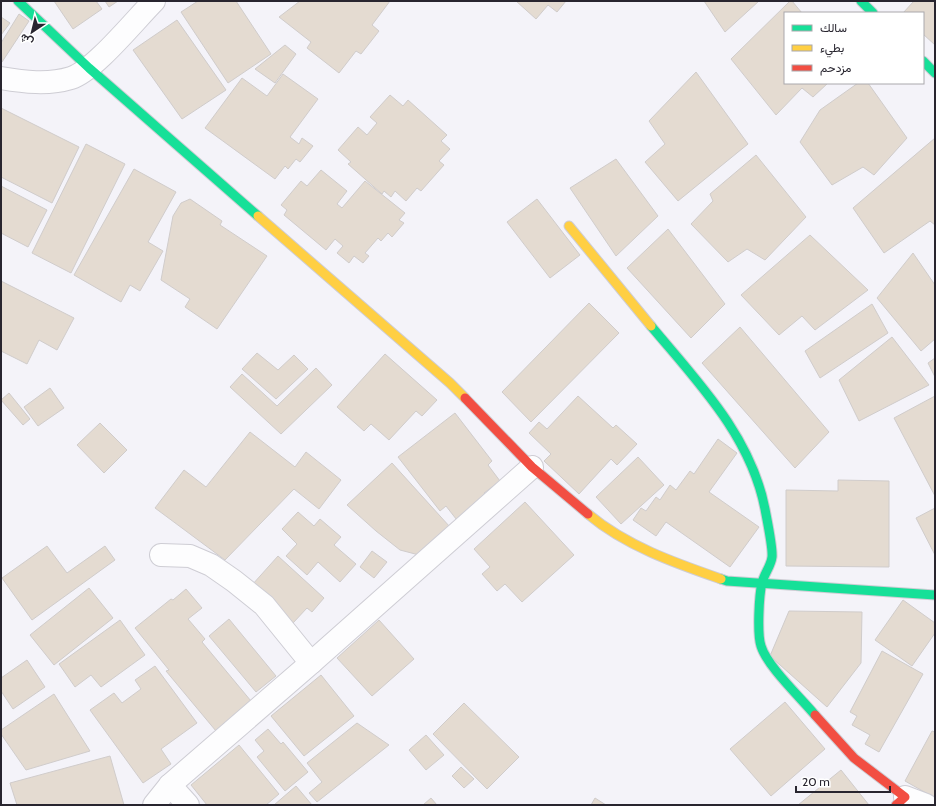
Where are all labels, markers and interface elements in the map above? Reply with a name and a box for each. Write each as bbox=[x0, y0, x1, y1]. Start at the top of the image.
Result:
north arrow bbox=[12, 12, 52, 52]
legend bbox=[784, 12, 924, 84]
text: سالك bbox=[820, 20, 847, 35]
text: ش bbox=[17, 31, 36, 50]
text: بطيء bbox=[820, 40, 844, 58]
text: مزدحم bbox=[820, 60, 851, 76]
scale bar bbox=[796, 768, 890, 794]
text: 20 m bbox=[802, 774, 830, 789]

